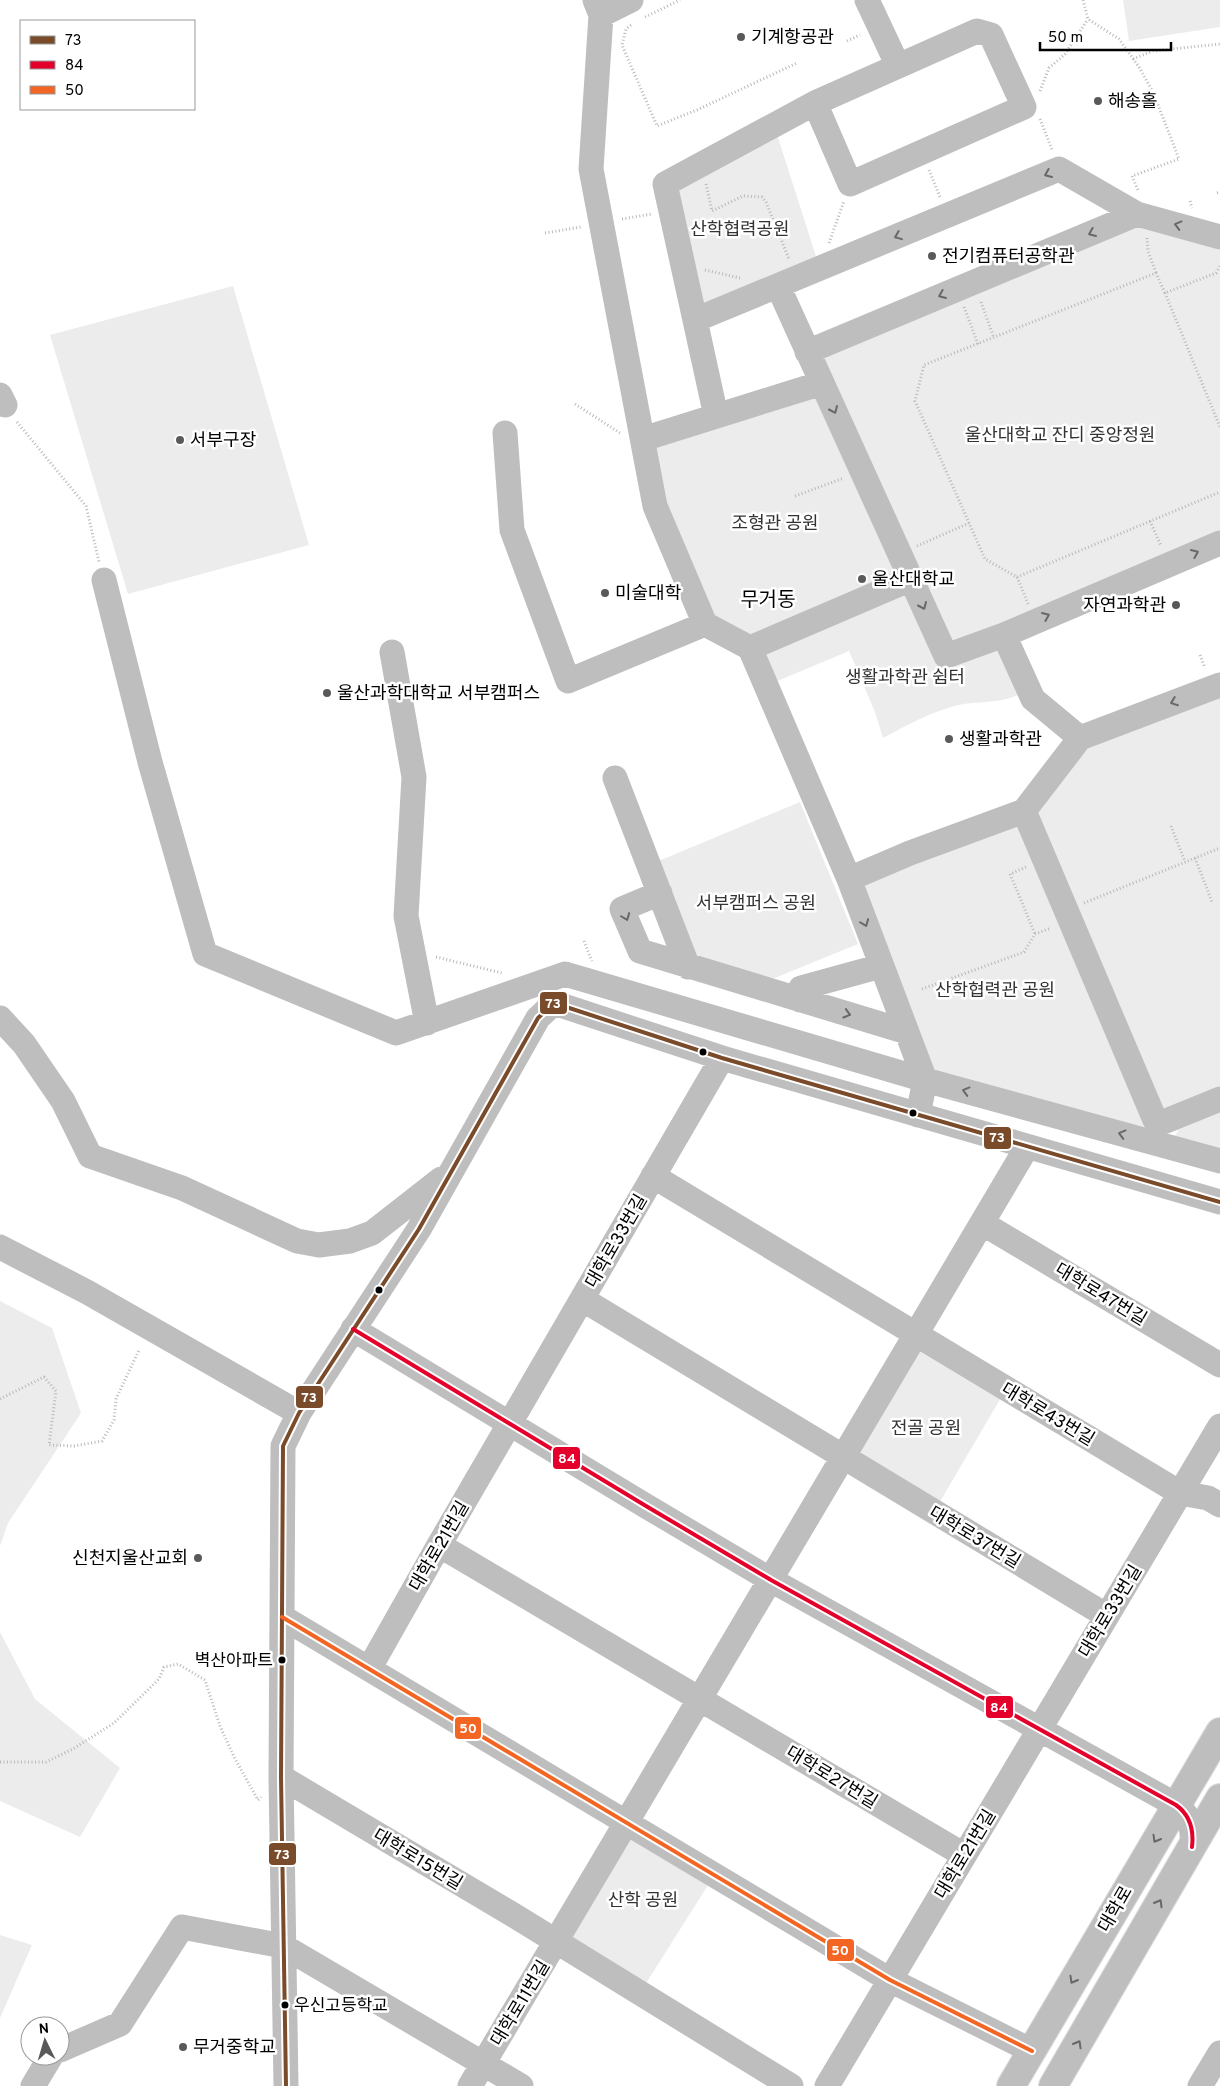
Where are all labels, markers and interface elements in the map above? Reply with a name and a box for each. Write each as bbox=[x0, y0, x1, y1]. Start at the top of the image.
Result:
legend bbox=[20, 20, 195, 110]
scale bar bbox=[1040, 20, 1171, 52]
place label: 기계항공관 bbox=[751, 27, 834, 50]
text: 50 m bbox=[1048, 29, 1083, 48]
marker: 기계항공관 bbox=[735, 31, 747, 43]
text: 73 bbox=[65, 32, 82, 51]
text: 84 bbox=[65, 57, 83, 76]
text: 50 bbox=[65, 82, 84, 101]
place label: 해송홀 bbox=[1108, 91, 1158, 114]
marker: 해송홀 bbox=[1092, 95, 1104, 107]
one-way arrow bbox=[1044, 168, 1053, 178]
park label: 산학협력공원 bbox=[690, 219, 790, 242]
one-way arrow bbox=[1174, 220, 1183, 231]
one-way arrow bbox=[1088, 226, 1097, 237]
one-way arrow bbox=[894, 230, 903, 240]
place label: 전기컴퓨터공학관 bbox=[942, 246, 1075, 269]
marker: 전기컴퓨터공학관 bbox=[926, 250, 938, 262]
one-way arrow bbox=[938, 289, 947, 300]
one-way arrow bbox=[827, 405, 838, 414]
park label: 울산대학교 잔디 중앙정원 bbox=[965, 425, 1155, 448]
place label: 서부구장 bbox=[190, 430, 256, 453]
marker: 서부구장 bbox=[174, 434, 186, 446]
park label: 조형관 공원 bbox=[731, 513, 819, 536]
one-way arrow bbox=[1191, 549, 1199, 559]
place label: 울산대학교 bbox=[872, 569, 955, 592]
marker: 울산대학교 bbox=[856, 573, 868, 585]
place label: 미술대학 bbox=[615, 583, 681, 606]
marker: 미술대학 bbox=[599, 587, 611, 599]
district label: 무거동 bbox=[740, 588, 796, 614]
place label: 자연과학관 bbox=[1083, 595, 1166, 618]
marker: 자연과학관 bbox=[1170, 599, 1182, 611]
one-way arrow bbox=[917, 601, 927, 610]
one-way arrow bbox=[1041, 612, 1050, 622]
park label: 생활과학관 쉼터 bbox=[845, 667, 965, 690]
place label: 울산과학대학교 서부캠퍼스 bbox=[337, 683, 540, 706]
marker: 울산과학대학교 서부캠퍼스 bbox=[321, 687, 333, 699]
one-way arrow bbox=[1171, 696, 1179, 706]
place label: 생활과학관 bbox=[959, 729, 1042, 752]
marker: 생활과학관 bbox=[943, 733, 955, 745]
park label: 서부캠퍼스 공원 bbox=[696, 893, 816, 916]
one-way arrow bbox=[620, 912, 630, 921]
one-way arrow bbox=[859, 918, 869, 927]
park label: 산학협력관 공원 bbox=[935, 980, 1055, 1003]
line badge: 73 bbox=[539, 991, 568, 1015]
text: 73 bbox=[545, 996, 561, 1013]
one-way arrow bbox=[842, 1009, 851, 1019]
unlabelled marker bbox=[698, 1047, 708, 1057]
one-way arrow bbox=[961, 1086, 970, 1097]
unlabelled marker bbox=[908, 1108, 918, 1118]
line badge: 73 bbox=[983, 1126, 1012, 1150]
one-way arrow bbox=[1119, 1129, 1127, 1139]
text: 73 bbox=[989, 1130, 1005, 1147]
street label: 대학로33번길 bbox=[581, 1191, 653, 1293]
street label: 대학로47번길 bbox=[1050, 1259, 1150, 1332]
unlabelled marker bbox=[374, 1285, 384, 1295]
street label: 대학로43번길 bbox=[996, 1378, 1098, 1452]
line badge: 73 bbox=[295, 1385, 324, 1409]
text: 73 bbox=[301, 1390, 317, 1407]
park label: 전골 공원 bbox=[891, 1418, 961, 1441]
line badge: 84 bbox=[552, 1446, 581, 1470]
text: 84 bbox=[558, 1451, 576, 1468]
street label: 대학로21번길 bbox=[405, 1497, 475, 1596]
street label: 대학로37번길 bbox=[924, 1502, 1024, 1575]
place label: 신천지울산교회 bbox=[72, 1548, 188, 1571]
marker: 신천지울산교회 bbox=[192, 1552, 204, 1564]
street label: 대학로33번길 bbox=[1075, 1561, 1148, 1662]
place label: 벽산아파트 bbox=[195, 1651, 273, 1673]
marker: 벽산아파트 bbox=[277, 1655, 287, 1665]
line badge: 84 bbox=[985, 1695, 1014, 1719]
text: 84 bbox=[990, 1700, 1008, 1717]
line badge: 50 bbox=[454, 1716, 482, 1740]
text: 50 bbox=[459, 1721, 477, 1738]
street label: 대학로27번길 bbox=[781, 1742, 881, 1815]
street label: 대학로21번길 bbox=[931, 1806, 1002, 1904]
street label: 대학로15번길 bbox=[368, 1824, 466, 1896]
one-way arrow bbox=[1152, 1834, 1162, 1843]
line badge: 73 bbox=[268, 1842, 297, 1866]
text: 73 bbox=[274, 1847, 290, 1864]
street label: 대학로 bbox=[1094, 1882, 1139, 1937]
park label: 산학 공원 bbox=[608, 1890, 678, 1913]
one-way arrow bbox=[1153, 1900, 1163, 1909]
line badge: 50 bbox=[826, 1938, 855, 1962]
text: 50 bbox=[831, 1943, 849, 1960]
street label: 대학로11번길 bbox=[487, 1957, 556, 2051]
one-way arrow bbox=[1070, 1974, 1080, 1983]
place label: 우신고등학교 bbox=[294, 1996, 388, 2018]
marker: 우신고등학교 bbox=[280, 2000, 290, 2010]
north arrow bbox=[20, 2016, 70, 2066]
text: N bbox=[38, 2021, 50, 2038]
place label: 무거중학교 bbox=[193, 2037, 276, 2060]
one-way arrow bbox=[1071, 2040, 1081, 2049]
marker: 무거중학교 bbox=[177, 2041, 189, 2053]

